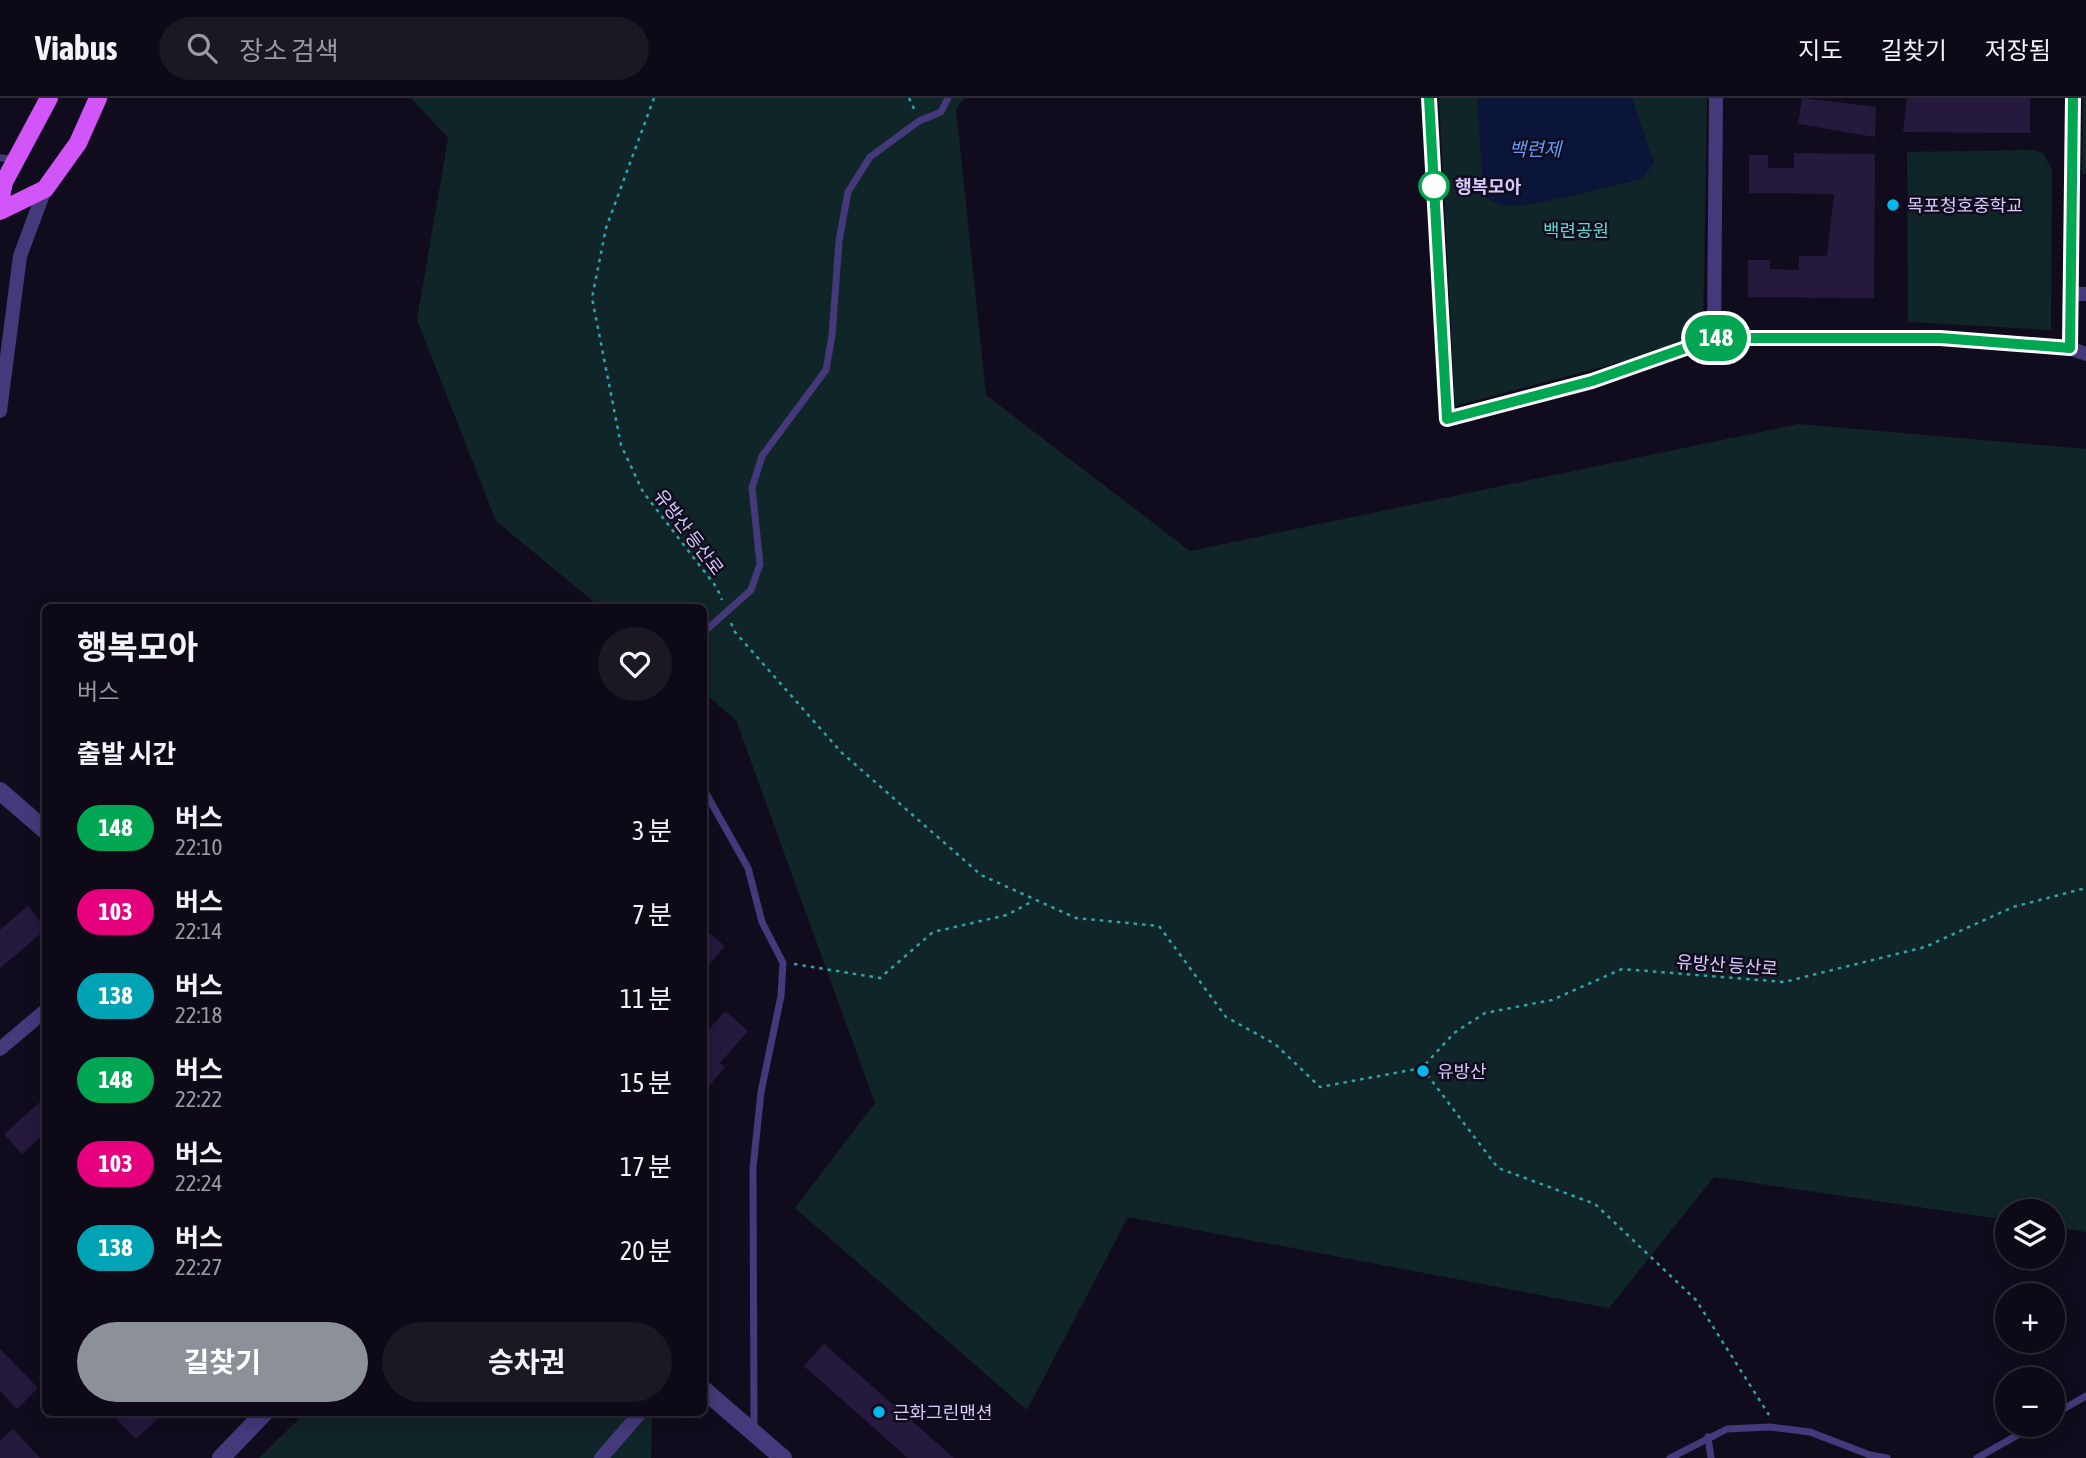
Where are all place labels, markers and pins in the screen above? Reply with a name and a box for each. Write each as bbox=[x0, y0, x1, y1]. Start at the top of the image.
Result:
marker: 행복모아 bbox=[1419, 171, 1449, 201]
place label: 행복모아 bbox=[1455, 176, 1522, 197]
place label: 목포청호중학교 bbox=[1907, 195, 2023, 216]
marker: 목포청호중학교 bbox=[1885, 197, 1901, 213]
place label: 유방산 bbox=[1437, 1061, 1487, 1082]
marker: 유방산 bbox=[1415, 1063, 1431, 1079]
place label: 근화그린맨션 bbox=[893, 1402, 992, 1423]
marker: 근화그린맨션 bbox=[871, 1404, 887, 1420]

